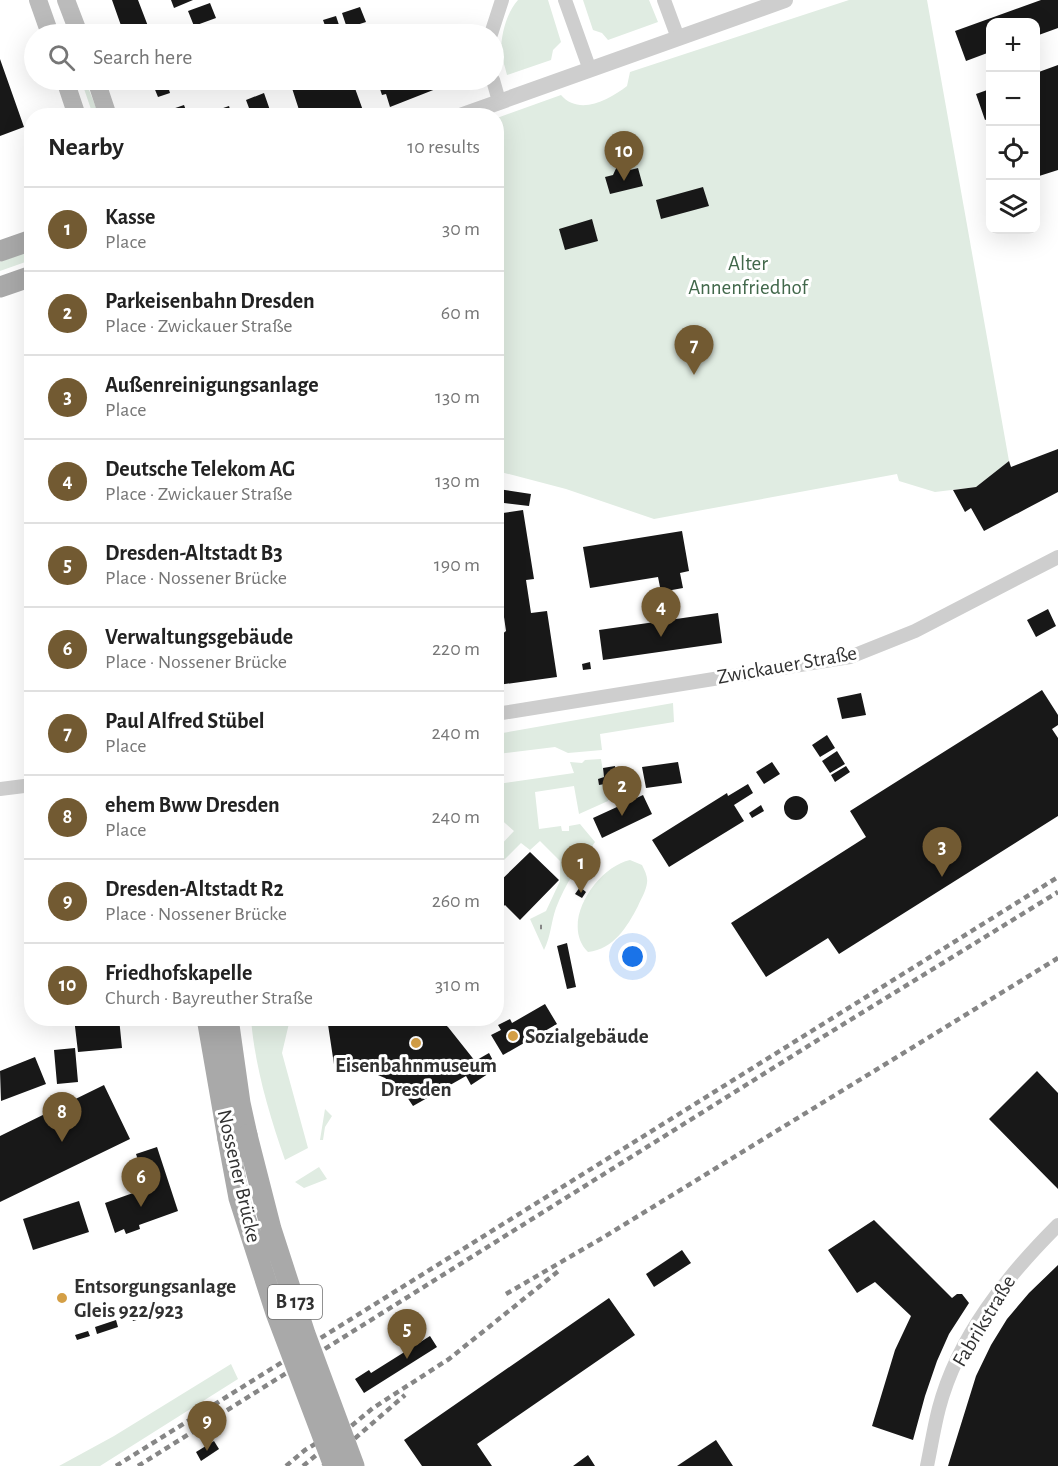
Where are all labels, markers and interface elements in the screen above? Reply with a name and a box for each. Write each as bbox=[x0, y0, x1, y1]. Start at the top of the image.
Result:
map controls bbox=[986, 18, 1040, 234]
button: + bbox=[986, 18, 1040, 72]
search box bbox=[24, 24, 504, 90]
icon: search bbox=[45, 41, 78, 74]
text: Search here bbox=[93, 46, 192, 68]
button: − bbox=[986, 72, 1040, 126]
button: locate bbox=[986, 126, 1040, 180]
pin: 10 bbox=[604, 132, 644, 181]
text: Nearby bbox=[48, 134, 124, 160]
text: 10 results bbox=[407, 137, 480, 157]
button: layers bbox=[986, 180, 1040, 234]
text: Kasse bbox=[105, 206, 156, 228]
text: 1 bbox=[64, 219, 71, 239]
text: 30 m bbox=[442, 219, 480, 239]
text: Place bbox=[105, 232, 146, 252]
park label: Alter Annenfriedhof bbox=[688, 253, 809, 298]
text: Parkeisenbahn Dresden bbox=[105, 290, 315, 312]
text: 2 bbox=[63, 303, 72, 323]
text: 60 m bbox=[441, 303, 480, 323]
text: Place · Zwickauer Straße bbox=[105, 316, 293, 336]
pin: 7 bbox=[674, 326, 714, 375]
text: Außenreinigungsanlage bbox=[105, 374, 319, 396]
text: 3 bbox=[63, 387, 72, 407]
text: 130 m bbox=[435, 387, 480, 407]
text: Place bbox=[105, 400, 146, 420]
text: Deutsche Telekom AG bbox=[105, 458, 295, 480]
text: 4 bbox=[62, 471, 73, 491]
text: 130 m bbox=[435, 471, 480, 491]
text: Place · Zwickauer Straße bbox=[105, 484, 293, 504]
text: Dresden-Altstadt B3 bbox=[105, 542, 283, 564]
text: 5 bbox=[63, 555, 72, 575]
text: 190 m bbox=[434, 555, 480, 575]
text: Place · Nossener Brücke bbox=[105, 568, 287, 588]
pin: 4 bbox=[642, 588, 680, 637]
text: Verwaltungsgebäude bbox=[105, 626, 293, 648]
text: 6 bbox=[63, 639, 72, 659]
text: 220 m bbox=[432, 639, 480, 659]
street label: Zwickauer Straße bbox=[715, 642, 859, 688]
text: Place · Nossener Brücke bbox=[105, 652, 287, 672]
text: Paul Alfred Stübel bbox=[105, 710, 265, 732]
text: 7 bbox=[63, 723, 72, 743]
text: 240 m bbox=[431, 723, 480, 743]
text: Place bbox=[105, 736, 146, 756]
pin: 2 bbox=[602, 766, 642, 816]
text: ehem Bww Dresden bbox=[105, 794, 280, 816]
text: 8 bbox=[63, 807, 72, 827]
text: 240 m bbox=[431, 807, 480, 827]
text: Place bbox=[105, 820, 146, 840]
pin: 3 bbox=[922, 828, 962, 877]
pin: 1 bbox=[562, 844, 600, 893]
text: Dresden-Altstadt R2 bbox=[105, 878, 284, 900]
text: 9 bbox=[63, 891, 72, 911]
text: 260 m bbox=[432, 891, 480, 911]
text: Place · Nossener Brücke bbox=[105, 904, 287, 924]
your location bbox=[618, 942, 647, 971]
text: Friedhofskapelle bbox=[105, 962, 252, 984]
text: 10 bbox=[59, 975, 76, 995]
text: 310 m bbox=[435, 975, 480, 995]
text: Church · Bayreuther Straße bbox=[105, 988, 313, 1008]
place label: Sozialgebäude bbox=[525, 1026, 649, 1047]
marker: Sozialgebäude bbox=[506, 1029, 520, 1043]
marker: Eisenbahnmuseum Dresden bbox=[409, 1036, 423, 1050]
place label: Eisenbahnmuseum Dresden bbox=[335, 1055, 497, 1100]
pin: 8 bbox=[42, 1092, 82, 1142]
street label: Nossener Brücke bbox=[213, 1107, 265, 1245]
pin: 6 bbox=[122, 1158, 160, 1207]
street label: Fabrikstraße bbox=[949, 1272, 1019, 1370]
place label: Entsorgungsanlage Gleis 922/923 bbox=[74, 1276, 236, 1321]
road number: B 173 bbox=[268, 1285, 322, 1319]
marker: Entsorgungsanlage Gleis 922/923 bbox=[55, 1291, 69, 1305]
pin: 5 bbox=[388, 1310, 426, 1359]
pin: 9 bbox=[188, 1402, 226, 1451]

